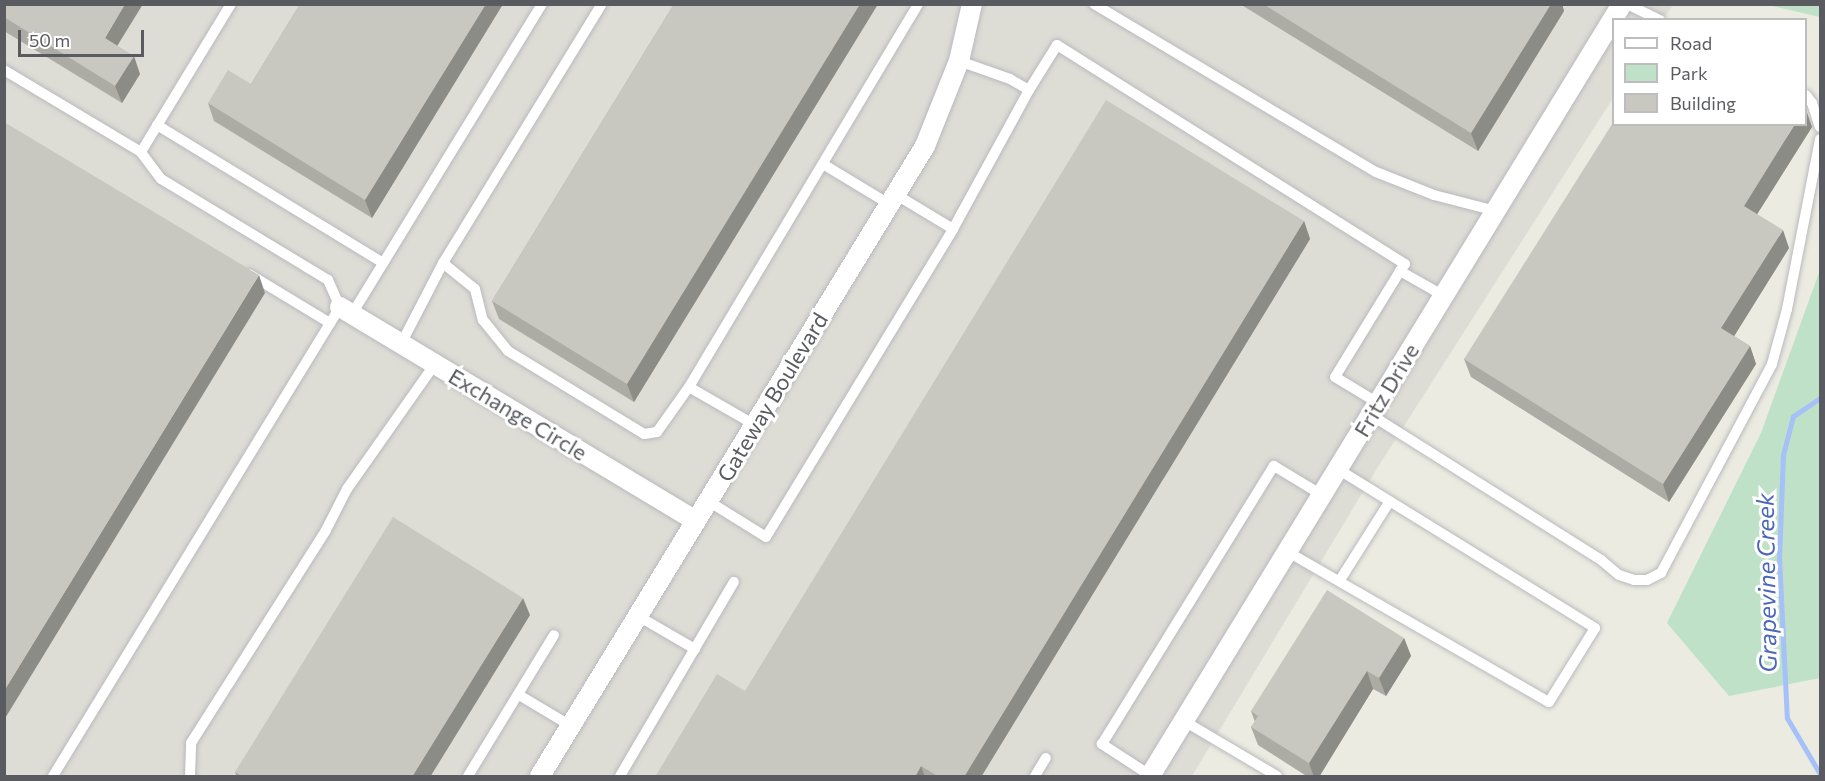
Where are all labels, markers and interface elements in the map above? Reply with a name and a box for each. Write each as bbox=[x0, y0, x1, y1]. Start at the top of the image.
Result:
scale bar bbox=[21, 18, 147, 56]
legend bbox=[1612, 18, 1807, 126]
text: 50 m bbox=[29, 29, 70, 51]
text: Road bbox=[1670, 32, 1712, 54]
text: Park bbox=[1670, 62, 1708, 84]
text: Building bbox=[1670, 92, 1736, 114]
street label: Gateway Boulevard bbox=[711, 308, 833, 486]
street label: Fritz Drive bbox=[1348, 339, 1424, 441]
street label: Exchange Circle bbox=[444, 362, 592, 466]
water label: Grapevine Creek bbox=[1750, 493, 1782, 673]

